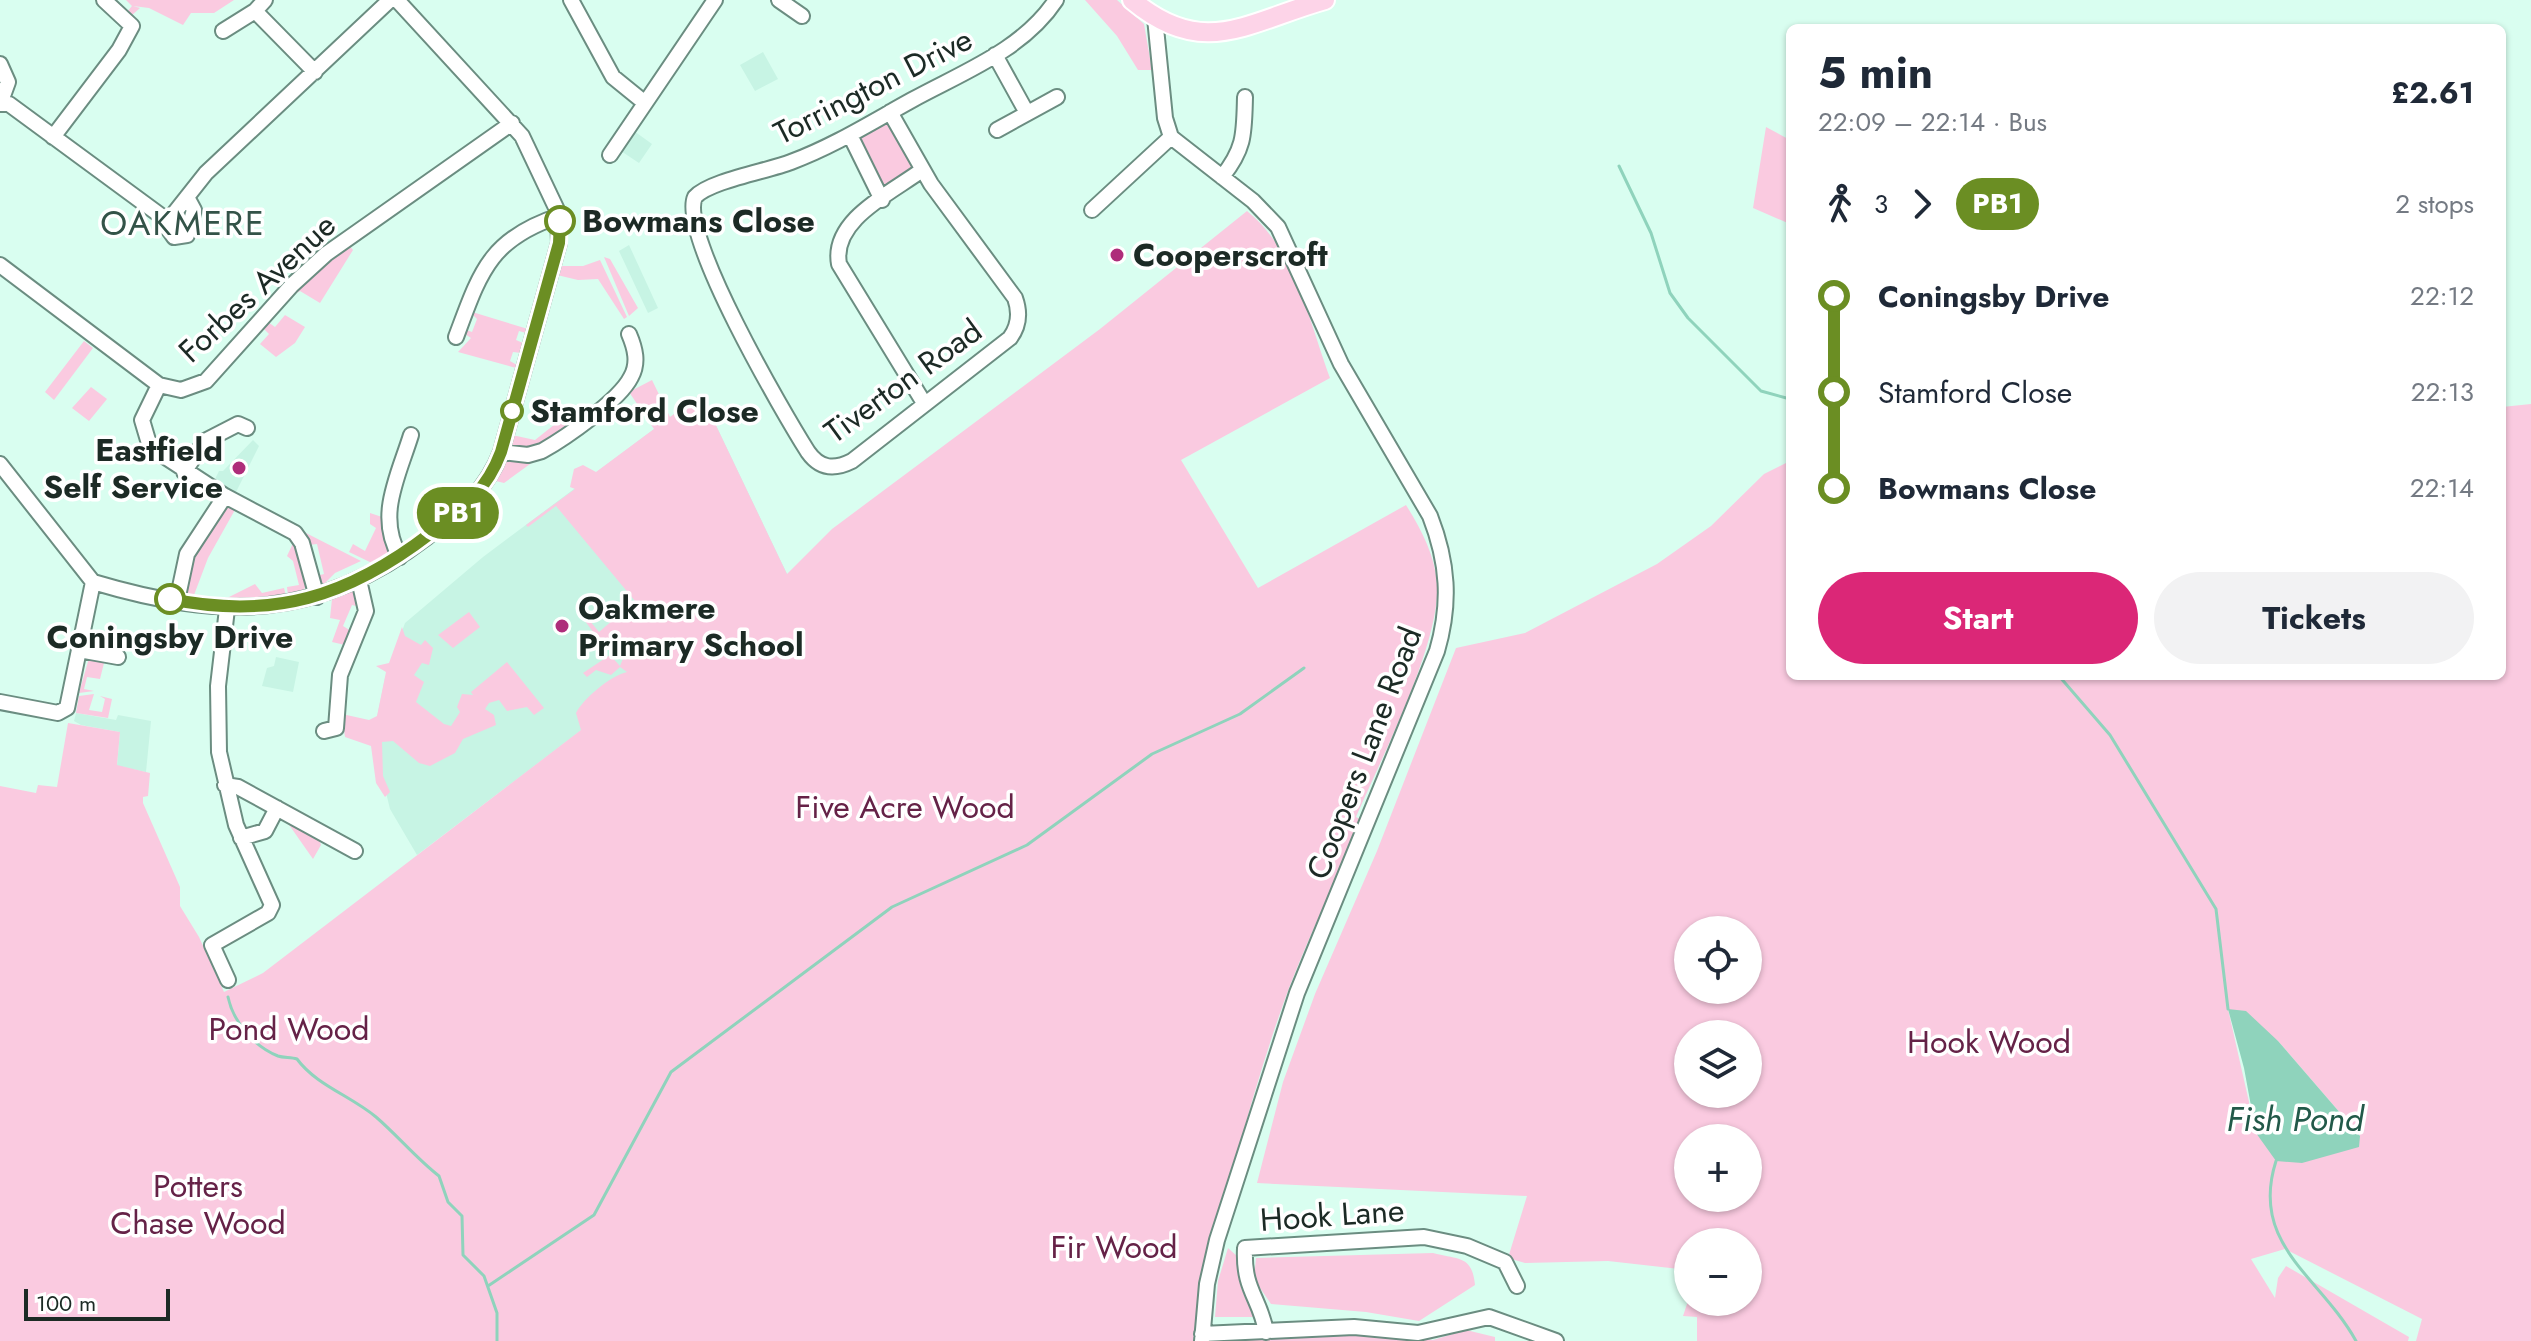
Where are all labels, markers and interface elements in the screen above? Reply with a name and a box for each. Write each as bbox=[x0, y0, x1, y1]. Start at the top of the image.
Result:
street label: Torrington Drive bbox=[766, 16, 980, 156]
text: 5 min bbox=[1818, 41, 1933, 105]
text: £2.61 bbox=[2391, 71, 2474, 114]
text: 22:09 – 22:14 · Bus bbox=[1818, 103, 2047, 141]
icon: walk bbox=[1818, 182, 1862, 226]
icon: forward bbox=[1900, 182, 1944, 226]
text: PB1 bbox=[1972, 183, 2023, 224]
text: 3 bbox=[1874, 185, 1888, 223]
text: 2 stops bbox=[2395, 185, 2474, 223]
place label: Bowmans Close bbox=[582, 198, 815, 244]
district label: OAKMERE bbox=[100, 199, 266, 248]
street label: Forbes Avenue bbox=[168, 203, 346, 373]
marker: Bowmans Close bbox=[545, 206, 575, 236]
place label: Cooperscroft bbox=[1133, 232, 1328, 278]
marker: Cooperscroft bbox=[1108, 246, 1126, 264]
text: Coningsby Drive bbox=[1878, 275, 2109, 318]
text: 22:12 bbox=[2410, 277, 2474, 315]
street label: Tiverton Road bbox=[815, 308, 991, 454]
text: Stamford Close bbox=[1878, 371, 2072, 414]
text: 22:13 bbox=[2411, 373, 2474, 411]
place label: Stamford Close bbox=[530, 388, 759, 434]
marker: Stamford Close bbox=[501, 400, 523, 422]
place label: Eastfield Self Service bbox=[43, 427, 223, 510]
marker: Eastfield Self Service bbox=[230, 459, 248, 477]
text: Bowmans Close bbox=[1878, 467, 2096, 510]
text: 22:14 bbox=[2410, 469, 2474, 507]
line badge: PB1 bbox=[412, 487, 504, 539]
text: PB1 bbox=[433, 492, 483, 533]
button: Start bbox=[1818, 572, 2138, 664]
button: Tickets bbox=[2154, 572, 2474, 664]
marker: Coningsby Drive bbox=[155, 584, 185, 614]
place label: Oakmere Primary School bbox=[578, 585, 804, 668]
place label: Coningsby Drive bbox=[47, 614, 293, 660]
marker: Oakmere Primary School bbox=[553, 617, 571, 635]
street label: Coopers Lane Road bbox=[1295, 620, 1433, 886]
park label: Five Acre Wood bbox=[795, 784, 1015, 830]
map controls bbox=[1674, 916, 1762, 1316]
button: locate bbox=[1674, 916, 1762, 1004]
park label: Pond Wood bbox=[209, 1006, 370, 1052]
park label: Hook Wood bbox=[1907, 1019, 2071, 1065]
button: layers bbox=[1674, 1020, 1762, 1108]
water label: Fish Pond bbox=[2226, 1095, 2366, 1144]
button: + bbox=[1674, 1124, 1762, 1212]
park label: Potters Chase Wood bbox=[110, 1163, 286, 1246]
street label: Hook Lane bbox=[1258, 1187, 1406, 1243]
park label: Fir Wood bbox=[1050, 1224, 1178, 1270]
button: − bbox=[1674, 1228, 1762, 1316]
scale bar bbox=[24, 1285, 170, 1321]
text: 100 m bbox=[36, 1287, 96, 1319]

